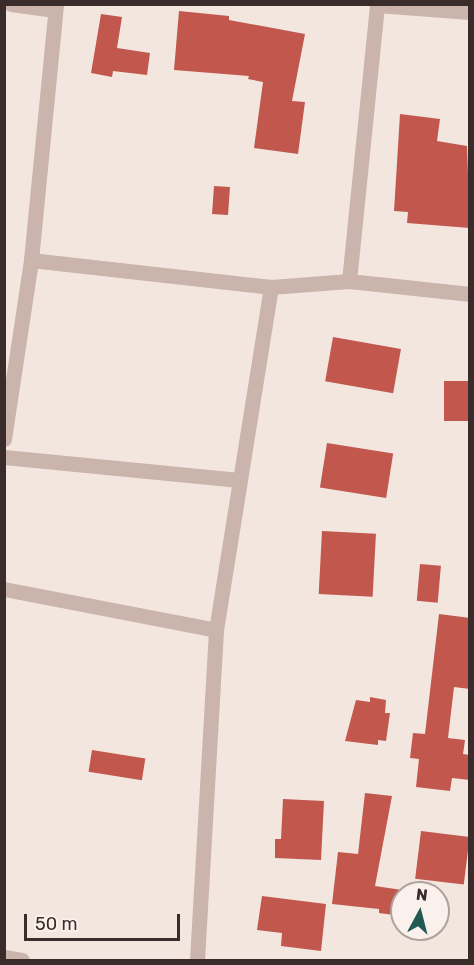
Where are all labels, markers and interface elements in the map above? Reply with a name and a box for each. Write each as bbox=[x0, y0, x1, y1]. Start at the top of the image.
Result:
north arrow bbox=[390, 881, 450, 941]
text: N bbox=[415, 884, 429, 905]
scale bar bbox=[27, 902, 183, 940]
text: 50 m bbox=[35, 913, 78, 935]

